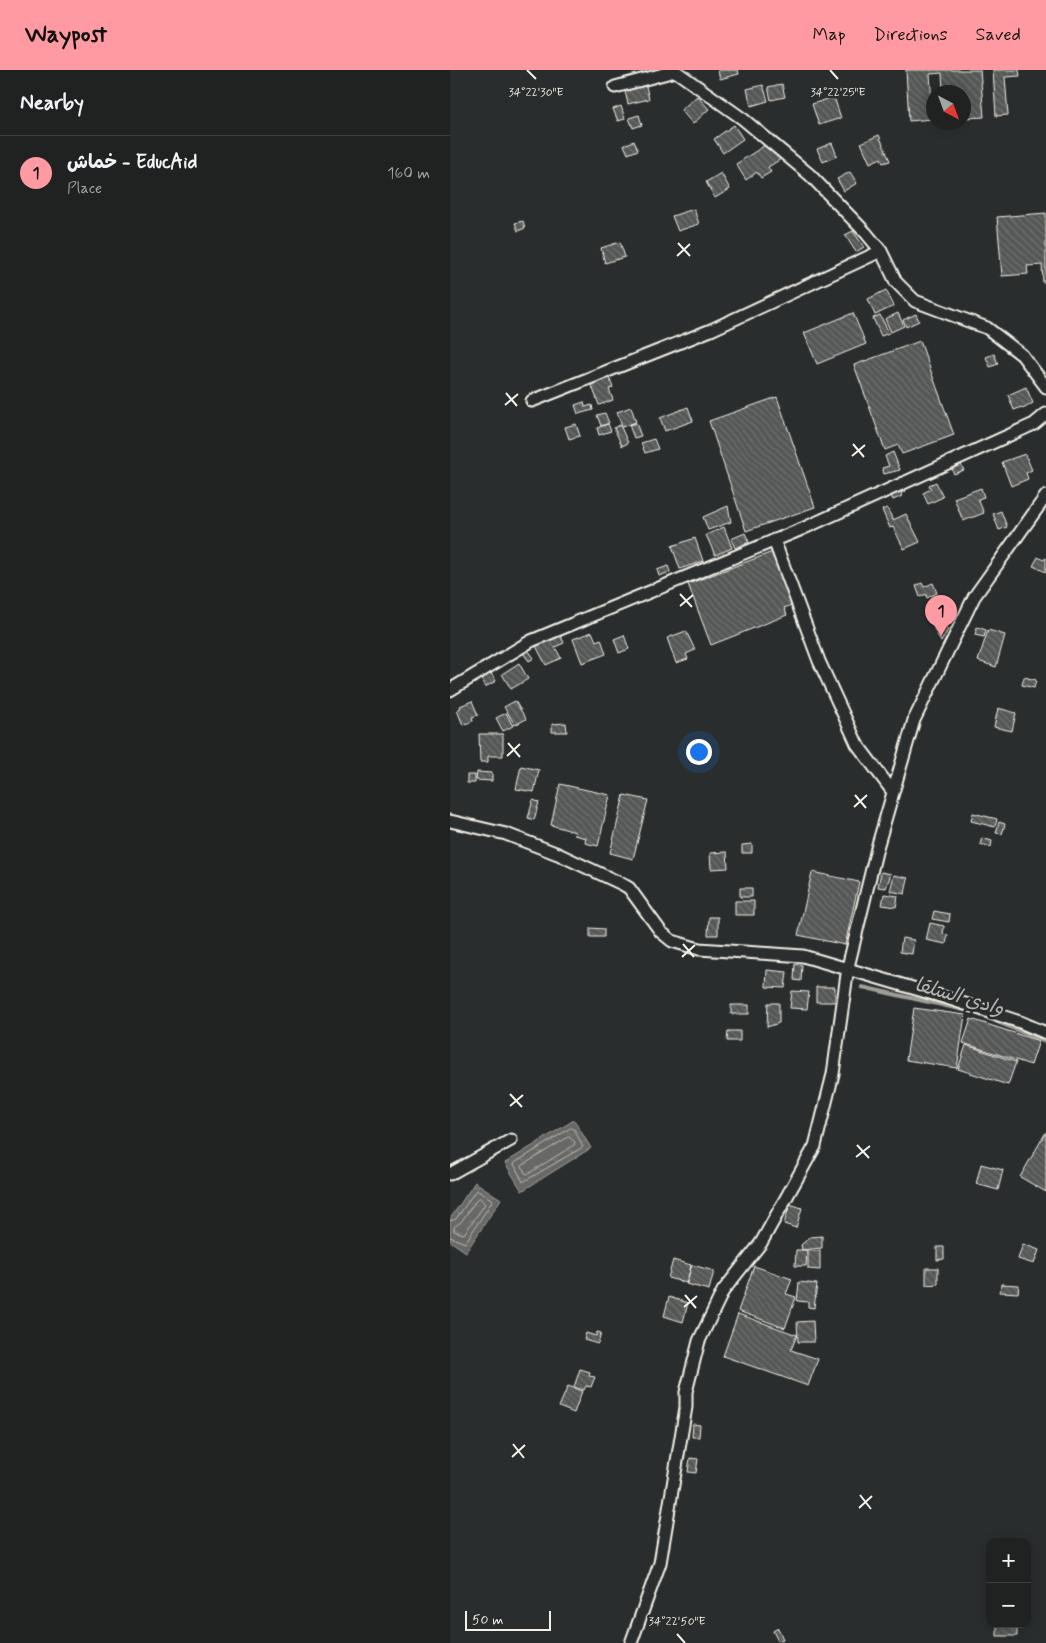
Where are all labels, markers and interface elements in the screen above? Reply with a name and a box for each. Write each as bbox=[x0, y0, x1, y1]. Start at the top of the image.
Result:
text: Waypost bbox=[25, 20, 107, 51]
text: Map bbox=[813, 23, 846, 47]
text: Directions bbox=[874, 23, 948, 47]
text: Saved bbox=[976, 23, 1021, 47]
text: 34°22'30"E bbox=[508, 85, 564, 101]
text: 34°22'25"E bbox=[810, 85, 866, 101]
north arrow bbox=[926, 85, 971, 130]
text: Nearby bbox=[20, 89, 84, 117]
text: خماش - EducAid bbox=[67, 150, 197, 175]
text: 1 bbox=[32, 163, 40, 184]
text: 160 m bbox=[387, 163, 430, 184]
text: Place bbox=[67, 178, 102, 199]
pin: 1 bbox=[925, 595, 957, 636]
your location bbox=[686, 739, 712, 765]
water label: وادي السلقا bbox=[911, 971, 1008, 1023]
map controls bbox=[986, 1538, 1031, 1628]
button: + bbox=[986, 1538, 1031, 1583]
button: − bbox=[986, 1583, 1031, 1628]
scale bar bbox=[465, 1608, 551, 1631]
text: 50 m bbox=[472, 1611, 503, 1629]
text: 34°22'50"E bbox=[649, 1614, 705, 1630]

